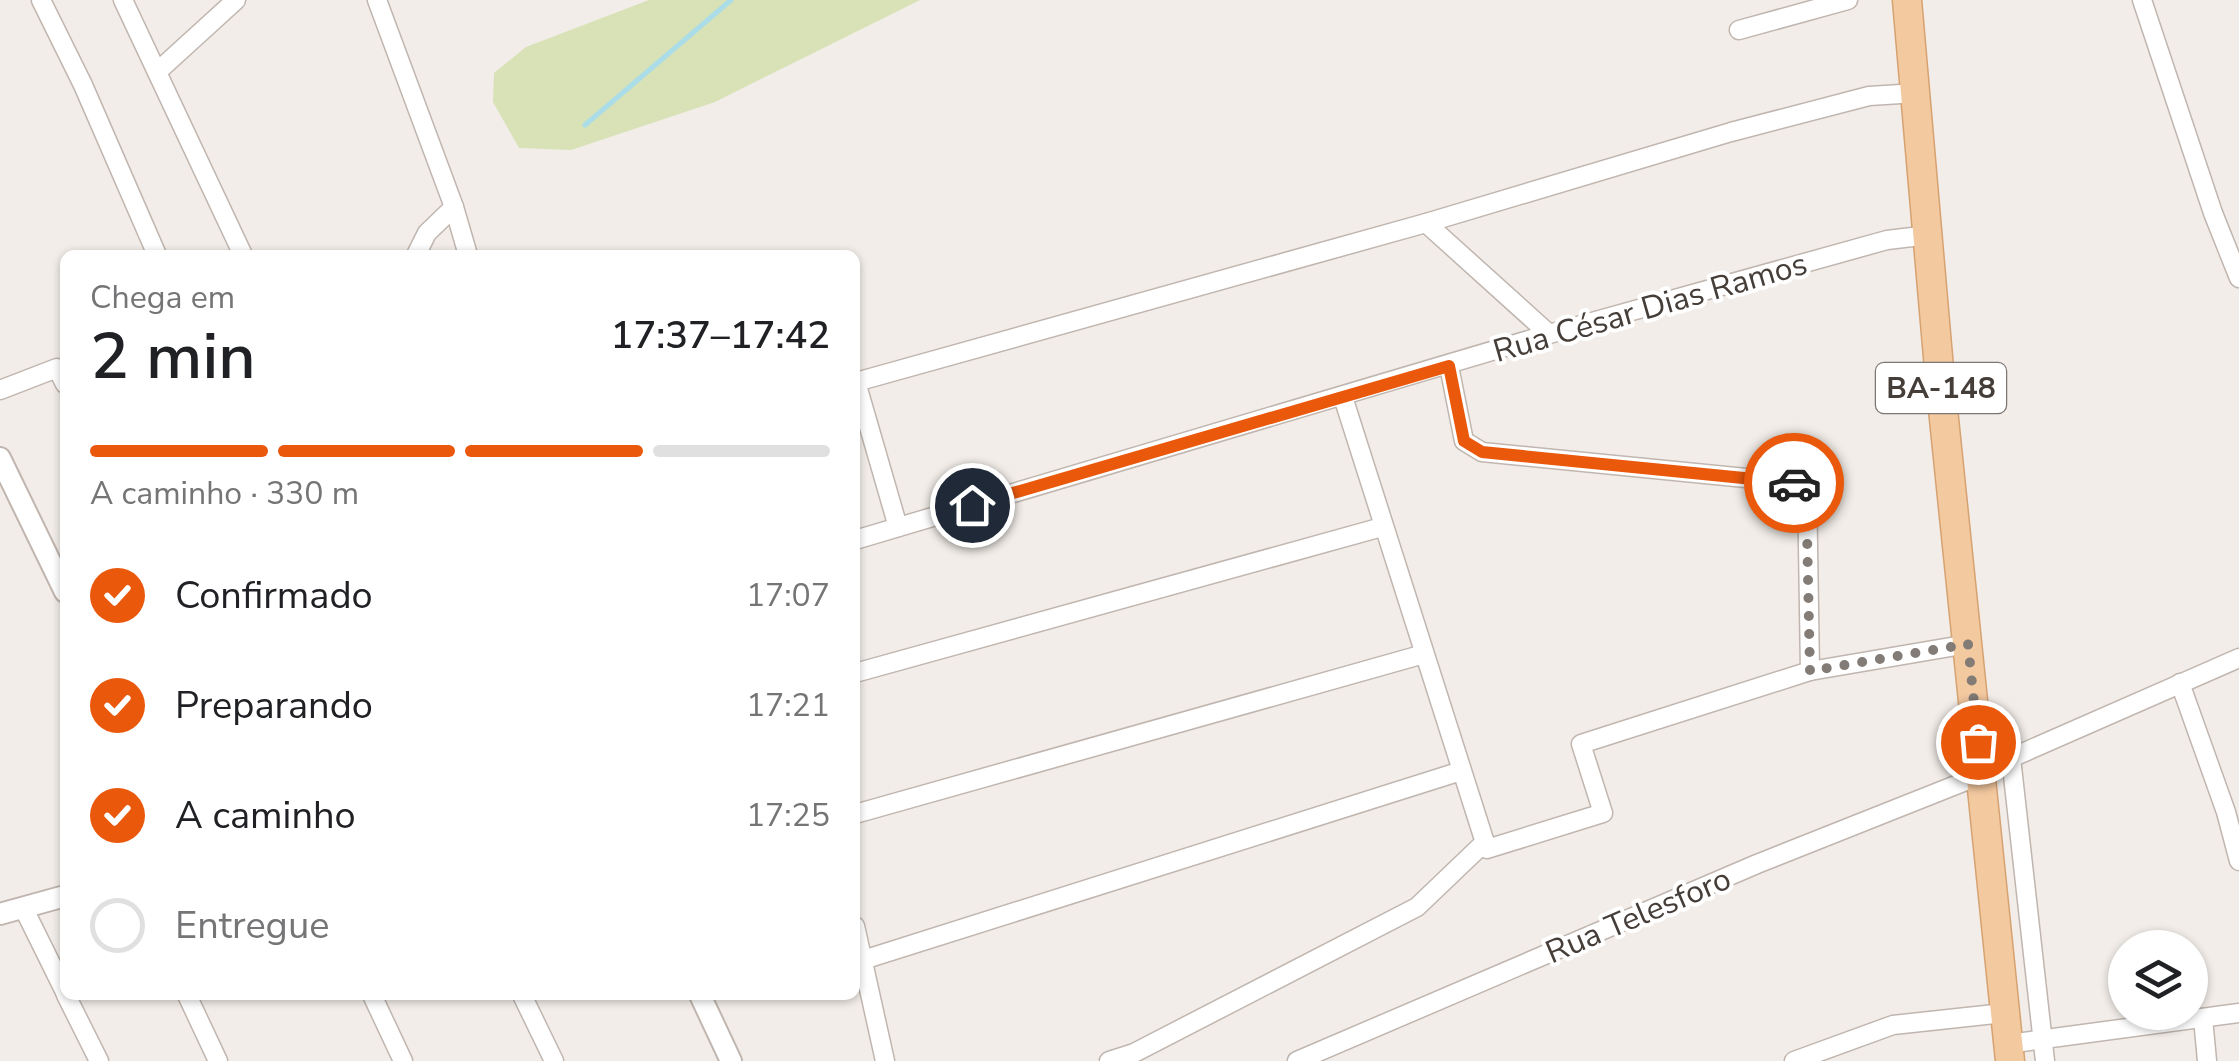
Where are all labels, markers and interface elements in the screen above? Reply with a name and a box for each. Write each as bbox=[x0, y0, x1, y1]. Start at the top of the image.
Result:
street label: Rua César Dias Ramos bbox=[1488, 242, 1812, 373]
text: Chega em bbox=[90, 276, 235, 319]
text: 17:37–17:42 bbox=[611, 310, 830, 361]
text: 2 min bbox=[90, 312, 256, 401]
road number: BA-148 bbox=[1876, 363, 2006, 413]
courier bbox=[1744, 433, 1844, 533]
icon: car bbox=[1767, 456, 1822, 511]
pin bbox=[930, 463, 1015, 548]
text: A caminho · 330 m bbox=[90, 472, 359, 515]
icon: home bbox=[945, 478, 1000, 533]
icon: check bbox=[90, 568, 145, 623]
text: Confirmado bbox=[175, 570, 373, 621]
text: 17:07 bbox=[746, 574, 830, 617]
icon: check bbox=[90, 678, 145, 733]
text: Preparando bbox=[175, 680, 373, 731]
text: 17:21 bbox=[746, 684, 830, 727]
pin bbox=[1936, 700, 2021, 785]
icon: bag bbox=[1951, 715, 2006, 770]
icon: check bbox=[90, 788, 145, 843]
text: A caminho bbox=[175, 790, 356, 841]
text: 17:25 bbox=[746, 794, 830, 837]
street label: Rua Telesforo bbox=[1539, 857, 1737, 974]
text: Entregue bbox=[175, 900, 329, 951]
map controls bbox=[2108, 930, 2208, 1030]
button: layers bbox=[2108, 930, 2208, 1030]

